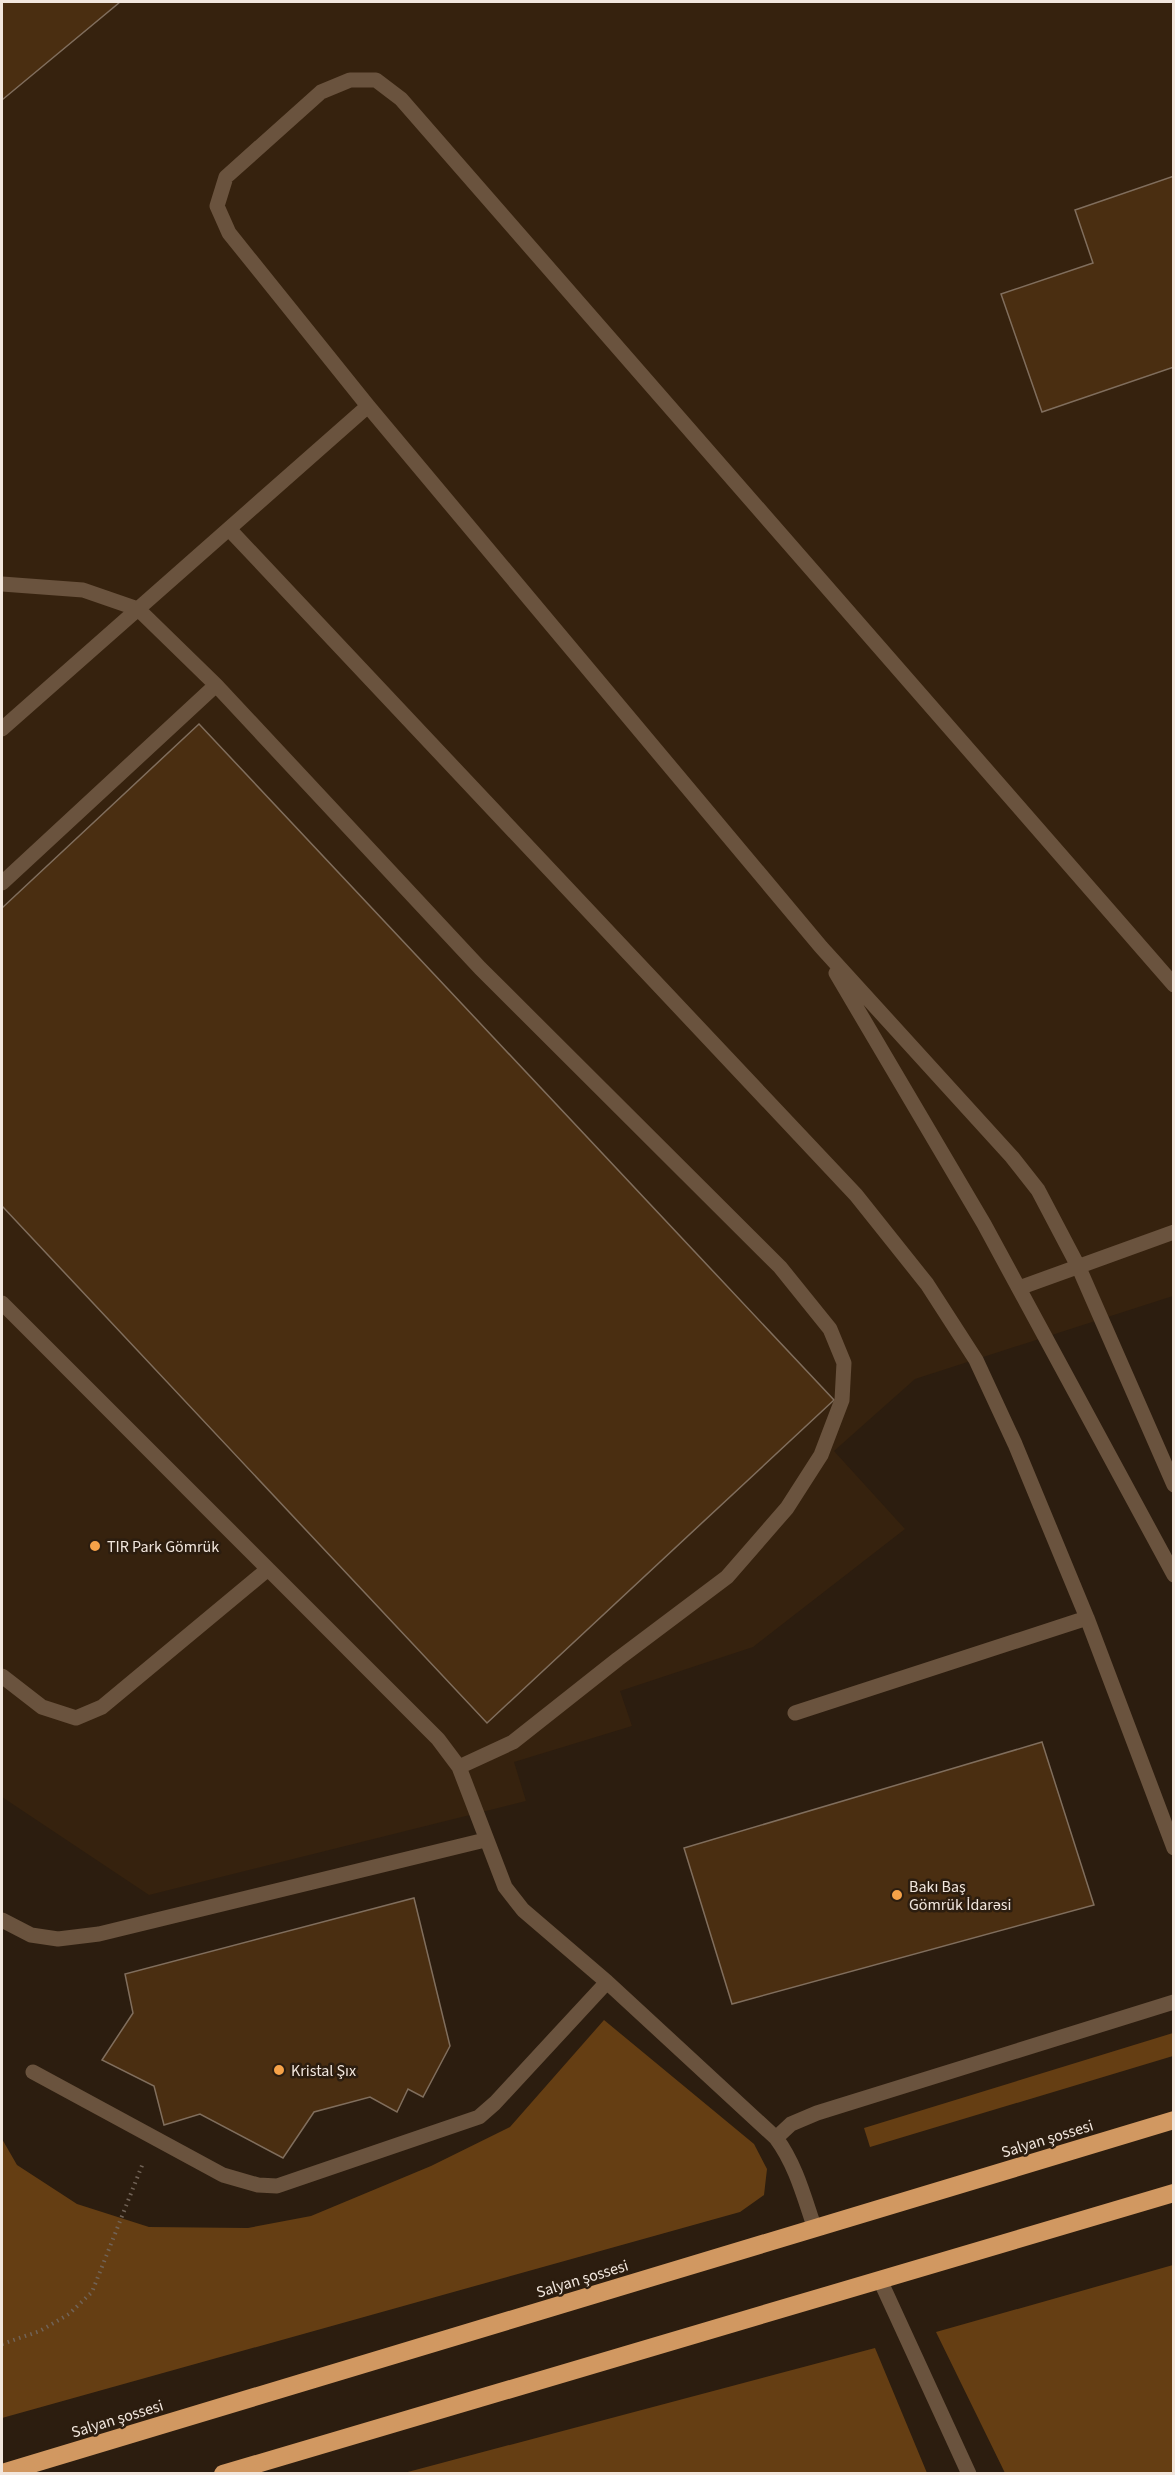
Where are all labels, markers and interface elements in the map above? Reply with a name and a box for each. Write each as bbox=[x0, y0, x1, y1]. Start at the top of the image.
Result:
place label: TIR Park Gömrük bbox=[107, 1536, 219, 1558]
marker: TIR Park Gömrük bbox=[88, 1539, 102, 1553]
place label: Bakı Baş Gömrük İdarəsi bbox=[909, 1876, 1011, 1916]
marker: Bakı Baş Gömrük İdarəsi bbox=[890, 1888, 904, 1902]
place label: Kristal Şıx bbox=[291, 2060, 356, 2082]
marker: Kristal Şıx bbox=[272, 2063, 286, 2077]
street label: Salyan şossesi bbox=[999, 2115, 1096, 2163]
street label: Salyan şossesi bbox=[534, 2255, 631, 2303]
street label: Salyan şossesi bbox=[69, 2395, 166, 2443]

